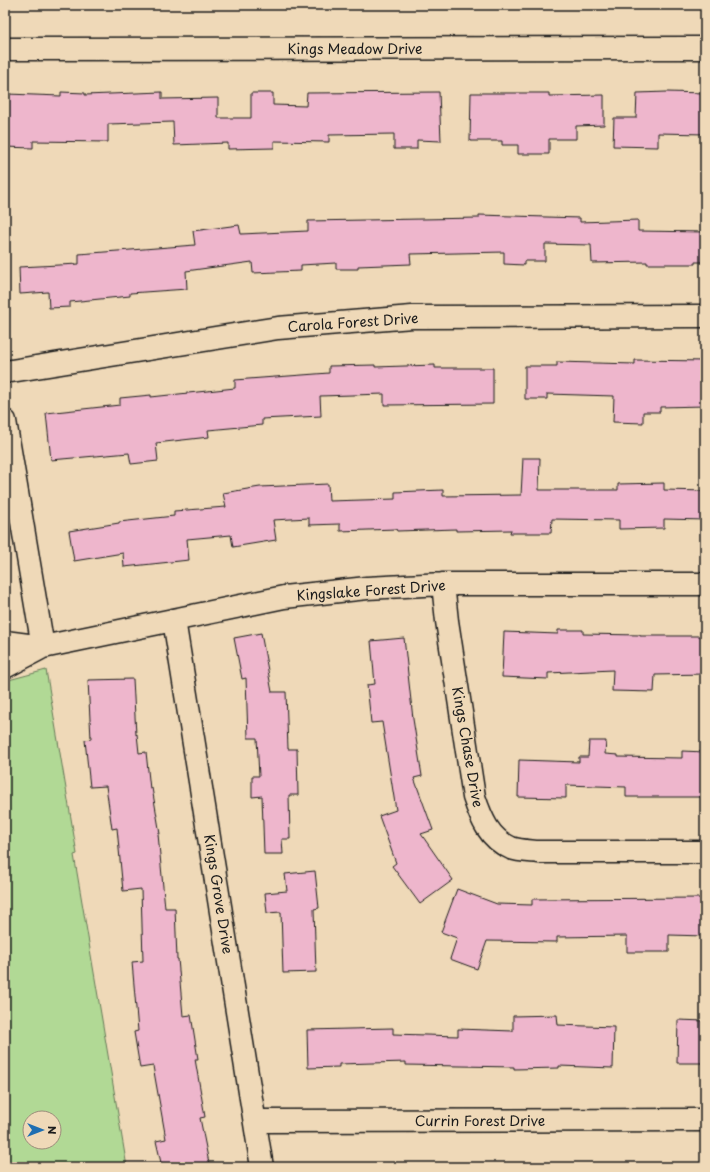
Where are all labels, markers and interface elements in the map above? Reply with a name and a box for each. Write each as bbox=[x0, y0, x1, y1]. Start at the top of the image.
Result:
street label: Kings Meadow Drive bbox=[287, 38, 423, 59]
street label: Carola Forest Drive bbox=[287, 307, 419, 337]
street label: Kingslake Forest Drive bbox=[296, 574, 446, 606]
street label: Kings Chase Drive bbox=[447, 685, 489, 809]
street label: Kings Grove Drive bbox=[199, 833, 239, 955]
north arrow bbox=[22, 1110, 62, 1150]
street label: Currin Forest Drive bbox=[415, 1110, 545, 1131]
text: N bbox=[44, 1126, 61, 1135]

